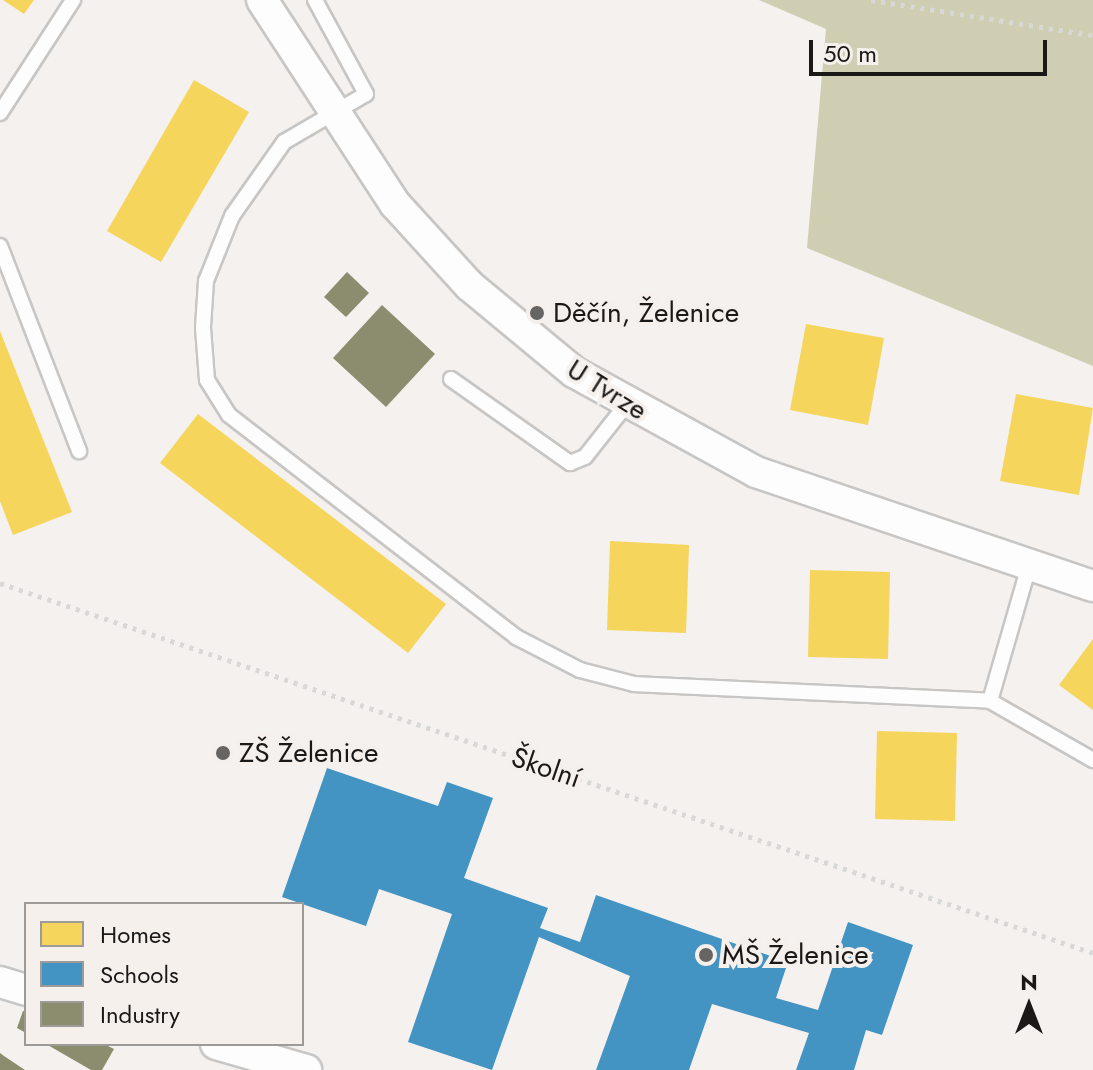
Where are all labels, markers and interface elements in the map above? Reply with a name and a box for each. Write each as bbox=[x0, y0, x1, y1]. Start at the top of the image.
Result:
scale bar bbox=[813, 24, 1051, 74]
text: 50 m bbox=[823, 36, 877, 71]
place label: Děčín, Želenice bbox=[553, 296, 739, 330]
marker: Děčín, Želenice bbox=[528, 304, 546, 322]
street label: U Tvrze bbox=[561, 353, 653, 427]
place label: ZŠ Želenice bbox=[239, 736, 378, 770]
street label: Školní bbox=[507, 741, 585, 795]
marker: ZŠ Želenice bbox=[214, 744, 232, 762]
legend bbox=[24, 902, 304, 1046]
text: Homes bbox=[100, 917, 171, 952]
place label: MŠ Želenice bbox=[722, 938, 869, 972]
marker: MŠ Želenice bbox=[697, 946, 715, 964]
text: Schools bbox=[100, 957, 179, 992]
north arrow bbox=[989, 966, 1069, 1046]
text: N bbox=[1020, 966, 1038, 998]
text: Industry bbox=[100, 997, 180, 1032]

